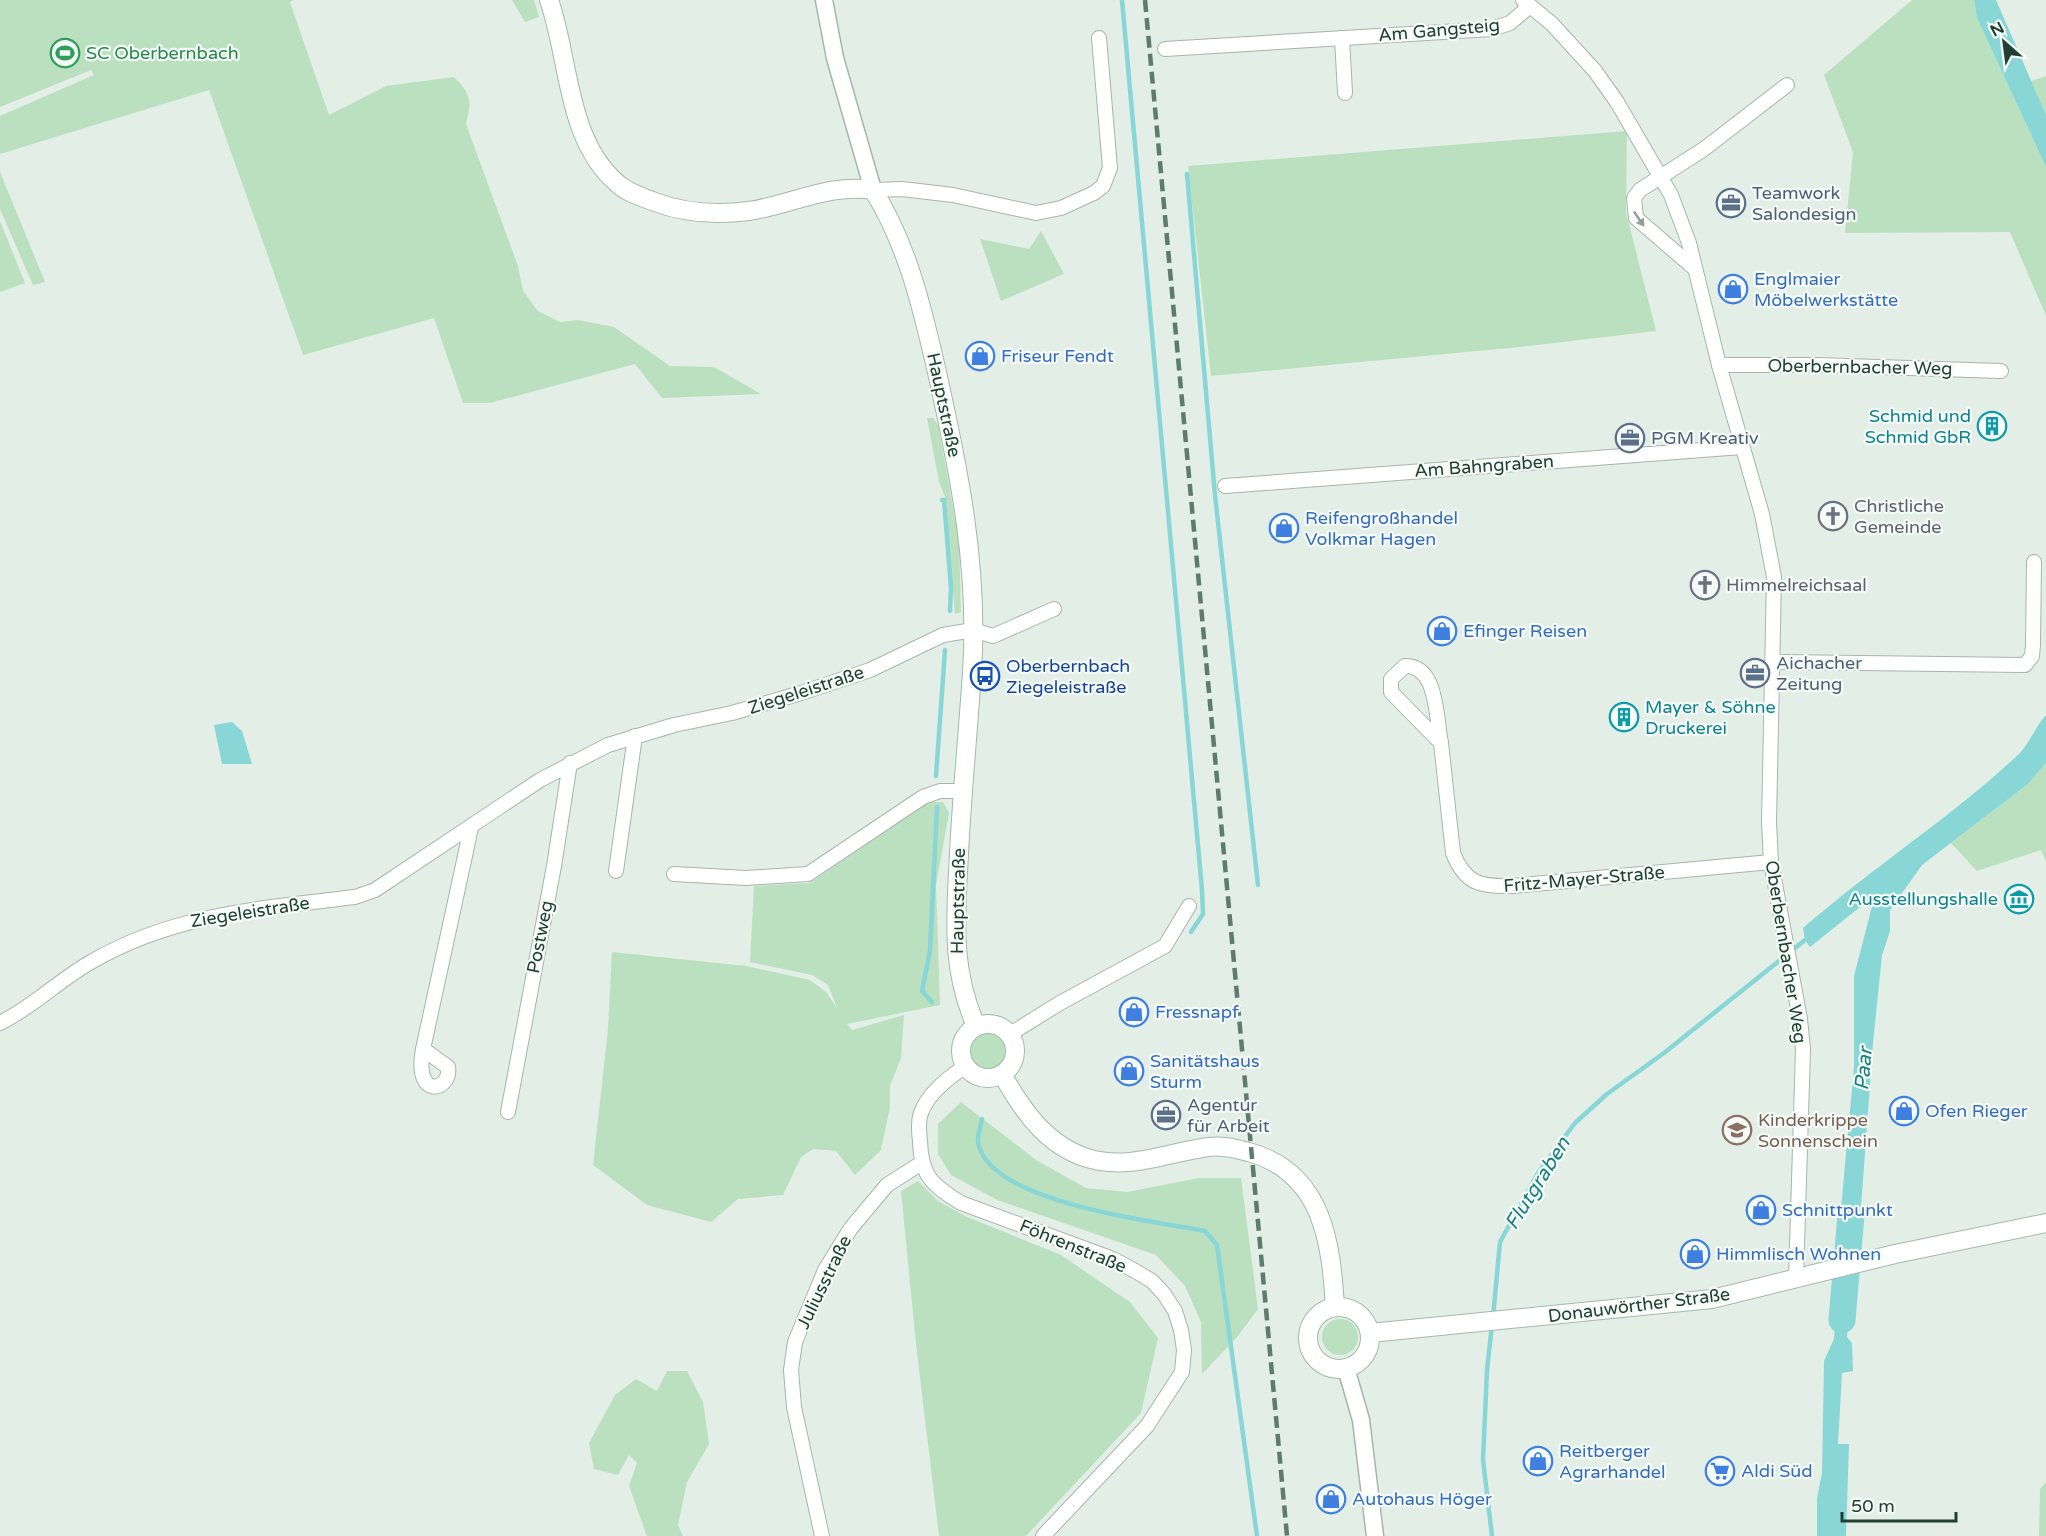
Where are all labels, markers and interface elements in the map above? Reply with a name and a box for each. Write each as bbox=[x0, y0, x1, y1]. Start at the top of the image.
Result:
north arrow bbox=[1974, 12, 2034, 72]
street label: Am Gangsteig bbox=[1377, 14, 1501, 46]
text: N bbox=[1987, 18, 2008, 41]
sports icon: SC Oberbernbach bbox=[49, 37, 81, 69]
place label: SC Oberbernbach bbox=[86, 42, 239, 64]
place label: Teamwork Salondesign bbox=[1752, 182, 1857, 225]
office icon: Teamwork Salondesign bbox=[1715, 187, 1747, 219]
one-way arrow bbox=[1634, 210, 1645, 227]
place label: Englmaier Möbelwerkstätte bbox=[1754, 268, 1898, 311]
shop icon: Englmaier Möbelwerkstätte bbox=[1717, 273, 1749, 305]
shop icon: Friseur Fendt bbox=[964, 340, 996, 372]
place label: Friseur Fendt bbox=[1001, 345, 1114, 367]
street label: Hauptstraße bbox=[922, 351, 966, 459]
street label: Oberbernbacher Weg bbox=[1767, 354, 1953, 380]
place label: Schmid und Schmid GbR bbox=[1865, 405, 1971, 448]
building icon: Schmid und Schmid GbR bbox=[1976, 410, 2008, 442]
office icon: PGM Kreativ bbox=[1614, 422, 1646, 454]
place label: PGM Kreativ bbox=[1651, 427, 1759, 449]
street label: Am Bahngraben bbox=[1413, 450, 1555, 482]
place label: Christliche Gemeinde bbox=[1854, 495, 1944, 538]
church icon: Christliche Gemeinde bbox=[1817, 500, 1849, 532]
place label: Reifengroßhandel Volkmar Hagen bbox=[1305, 507, 1458, 550]
shop icon: Reifengroßhandel Volkmar Hagen bbox=[1268, 512, 1300, 544]
church icon: Himmelreichsaal bbox=[1689, 569, 1721, 601]
place label: Himmelreichsaal bbox=[1726, 574, 1867, 596]
shop icon: Efinger Reisen bbox=[1426, 615, 1458, 647]
place label: Efinger Reisen bbox=[1463, 620, 1587, 642]
place label: Aichacher Zeitung bbox=[1776, 652, 1862, 695]
place label: Oberbernbach Ziegeleistraße bbox=[1006, 655, 1130, 698]
office icon: Aichacher Zeitung bbox=[1739, 657, 1771, 689]
bus stop icon: Oberbernbach Ziegeleistraße bbox=[969, 660, 1001, 692]
street label: Ziegeleistraße bbox=[745, 661, 867, 719]
place label: Mayer & Söhne Druckerei bbox=[1645, 696, 1776, 739]
building icon: Mayer & Söhne Druckerei bbox=[1608, 701, 1640, 733]
street label: Hauptstraße bbox=[946, 848, 970, 954]
street label: Oberbernbacher Weg bbox=[1761, 859, 1811, 1045]
street label: Fritz-Mayer-Straße bbox=[1502, 861, 1666, 897]
museum icon: Ausstellungshalle bbox=[2003, 883, 2035, 915]
place label: Ausstellungshalle bbox=[1849, 888, 1998, 910]
street label: Ziegeleistraße bbox=[189, 892, 311, 932]
street label: Postweg bbox=[522, 899, 558, 975]
shop icon: Fressnapf bbox=[1118, 996, 1150, 1028]
place label: Fressnapf bbox=[1155, 1001, 1239, 1023]
water label: Paar bbox=[1850, 1044, 1878, 1092]
place label: Sanitätshaus Sturm bbox=[1150, 1050, 1260, 1093]
shop icon: Sanitätshaus Sturm bbox=[1113, 1055, 1145, 1087]
place label: Agentur für Arbeit bbox=[1187, 1094, 1270, 1137]
shop icon: Ofen Rieger bbox=[1888, 1095, 1920, 1127]
office icon: Agentur für Arbeit bbox=[1150, 1099, 1182, 1131]
place label: Ofen Rieger bbox=[1925, 1100, 2028, 1122]
place label: Kinderkrippe Sonnenschein bbox=[1758, 1109, 1878, 1152]
school or university icon: Kinderkrippe Sonnenschein bbox=[1721, 1114, 1753, 1146]
water label: Flutgraben bbox=[1500, 1132, 1576, 1234]
shop icon: Schnittpunkt bbox=[1745, 1194, 1777, 1226]
place label: Schnittpunkt bbox=[1782, 1199, 1893, 1221]
street label: Föhrenstraße bbox=[1016, 1215, 1130, 1277]
street label: Juliusstraße bbox=[792, 1232, 856, 1332]
shop icon: Himmlisch Wohnen bbox=[1679, 1238, 1711, 1270]
place label: Himmlisch Wohnen bbox=[1716, 1243, 1881, 1265]
street label: Donauwörther Straße bbox=[1547, 1283, 1731, 1327]
place label: Reitberger Agrarhandel bbox=[1559, 1440, 1666, 1483]
shop icon: Reitberger Agrarhandel bbox=[1522, 1445, 1554, 1477]
supermarket icon: Aldi Süd bbox=[1704, 1455, 1736, 1487]
place label: Aldi Süd bbox=[1741, 1460, 1813, 1482]
shop icon: Autohaus Höger bbox=[1315, 1483, 1347, 1515]
scale bar bbox=[1842, 1485, 1956, 1523]
place label: Autohaus Höger bbox=[1352, 1488, 1492, 1510]
text: 50 m bbox=[1851, 1495, 1895, 1517]

